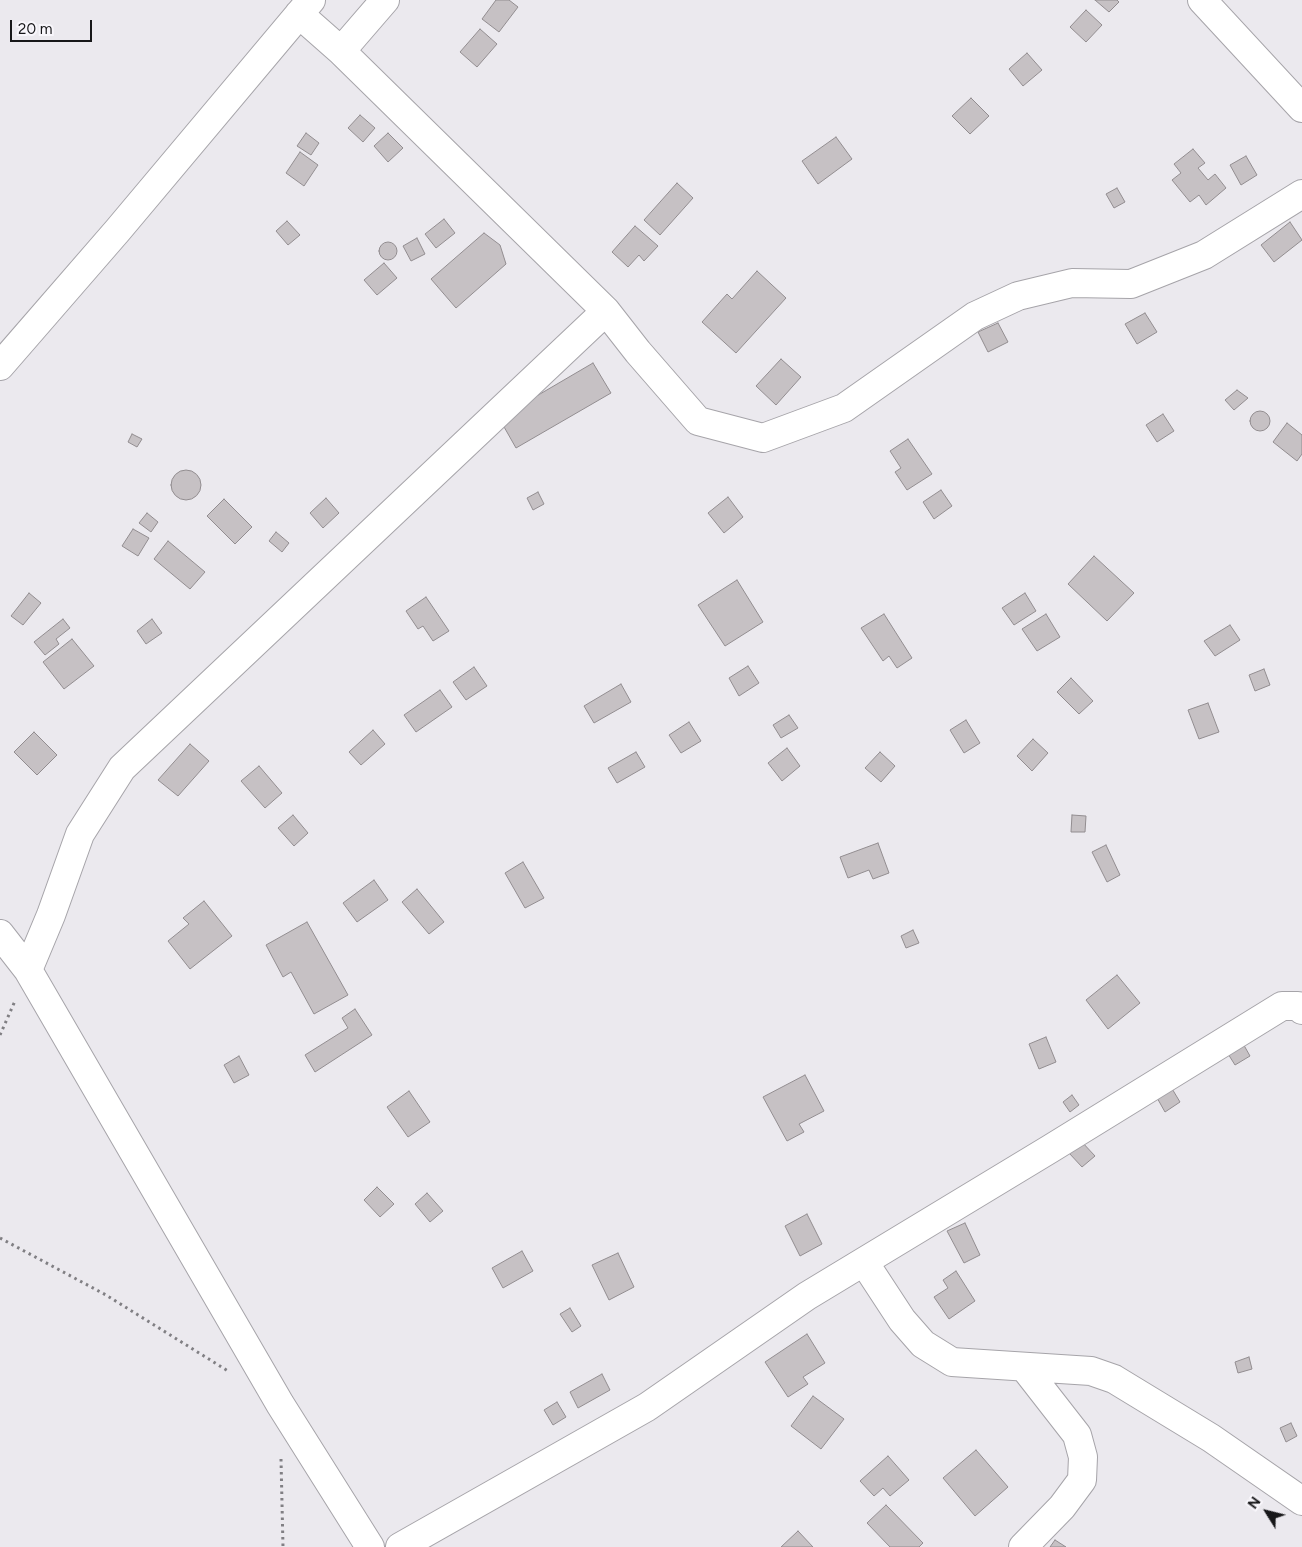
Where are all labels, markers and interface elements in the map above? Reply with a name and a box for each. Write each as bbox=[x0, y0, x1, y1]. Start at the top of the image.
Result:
scale bar bbox=[12, 10, 95, 42]
text: 20 m bbox=[18, 20, 52, 38]
north arrow bbox=[1242, 1487, 1292, 1537]
text: N bbox=[1244, 1494, 1265, 1512]

